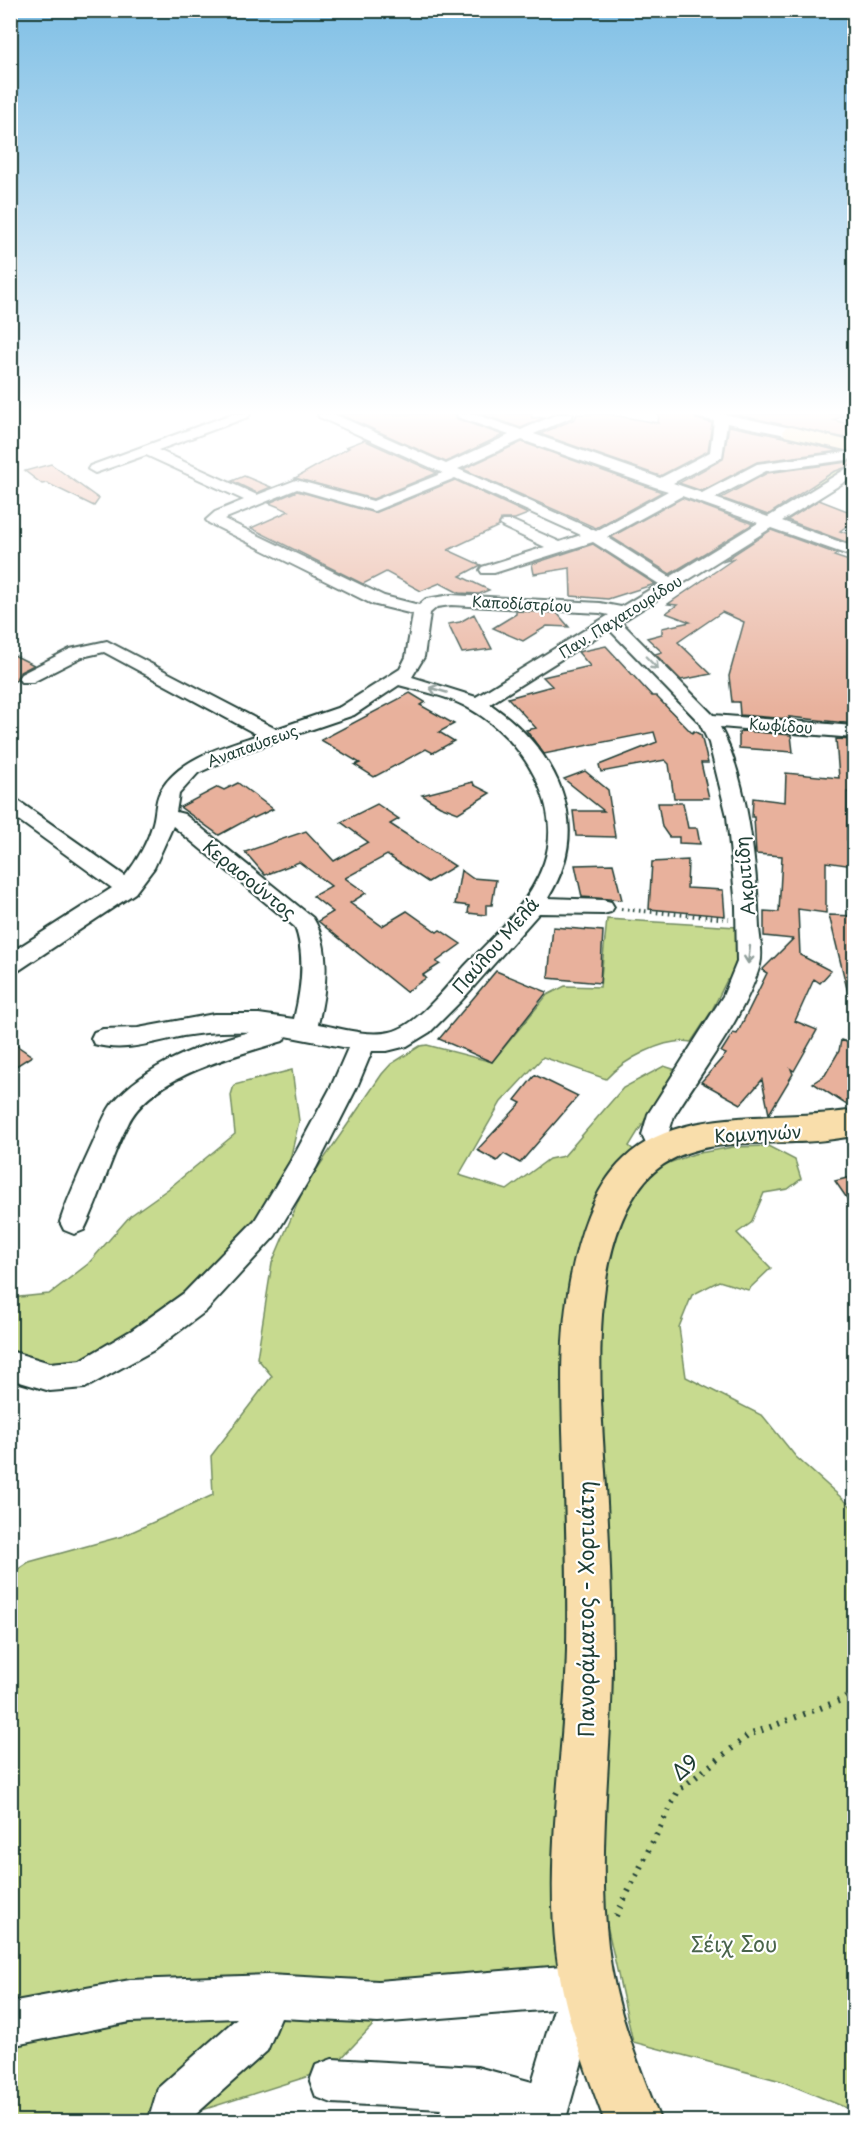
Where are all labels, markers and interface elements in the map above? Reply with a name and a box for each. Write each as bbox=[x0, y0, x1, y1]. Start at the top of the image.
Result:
street label: Παν. Παχατουρίδου bbox=[554, 569, 686, 663]
street label: Καποδίστρίου bbox=[472, 589, 572, 617]
one-way arrow bbox=[644, 655, 658, 670]
one-way arrow bbox=[429, 684, 448, 695]
street label: Κωφίδου bbox=[749, 711, 813, 739]
street label: Αναπαύσεως bbox=[204, 718, 301, 772]
street label: Κερασούντος bbox=[197, 833, 303, 925]
street label: Ακριτίδη bbox=[727, 836, 761, 916]
street label: Παύλου Μελά bbox=[445, 891, 545, 999]
one-way arrow bbox=[743, 945, 754, 965]
street label: Κομνηνών bbox=[714, 1117, 802, 1149]
street label: Πανοράματος - Χορτιάτη bbox=[569, 1481, 601, 1737]
street label: Δ9 bbox=[663, 1745, 705, 1787]
park label: Σέιχ Σου bbox=[691, 1927, 777, 1959]

